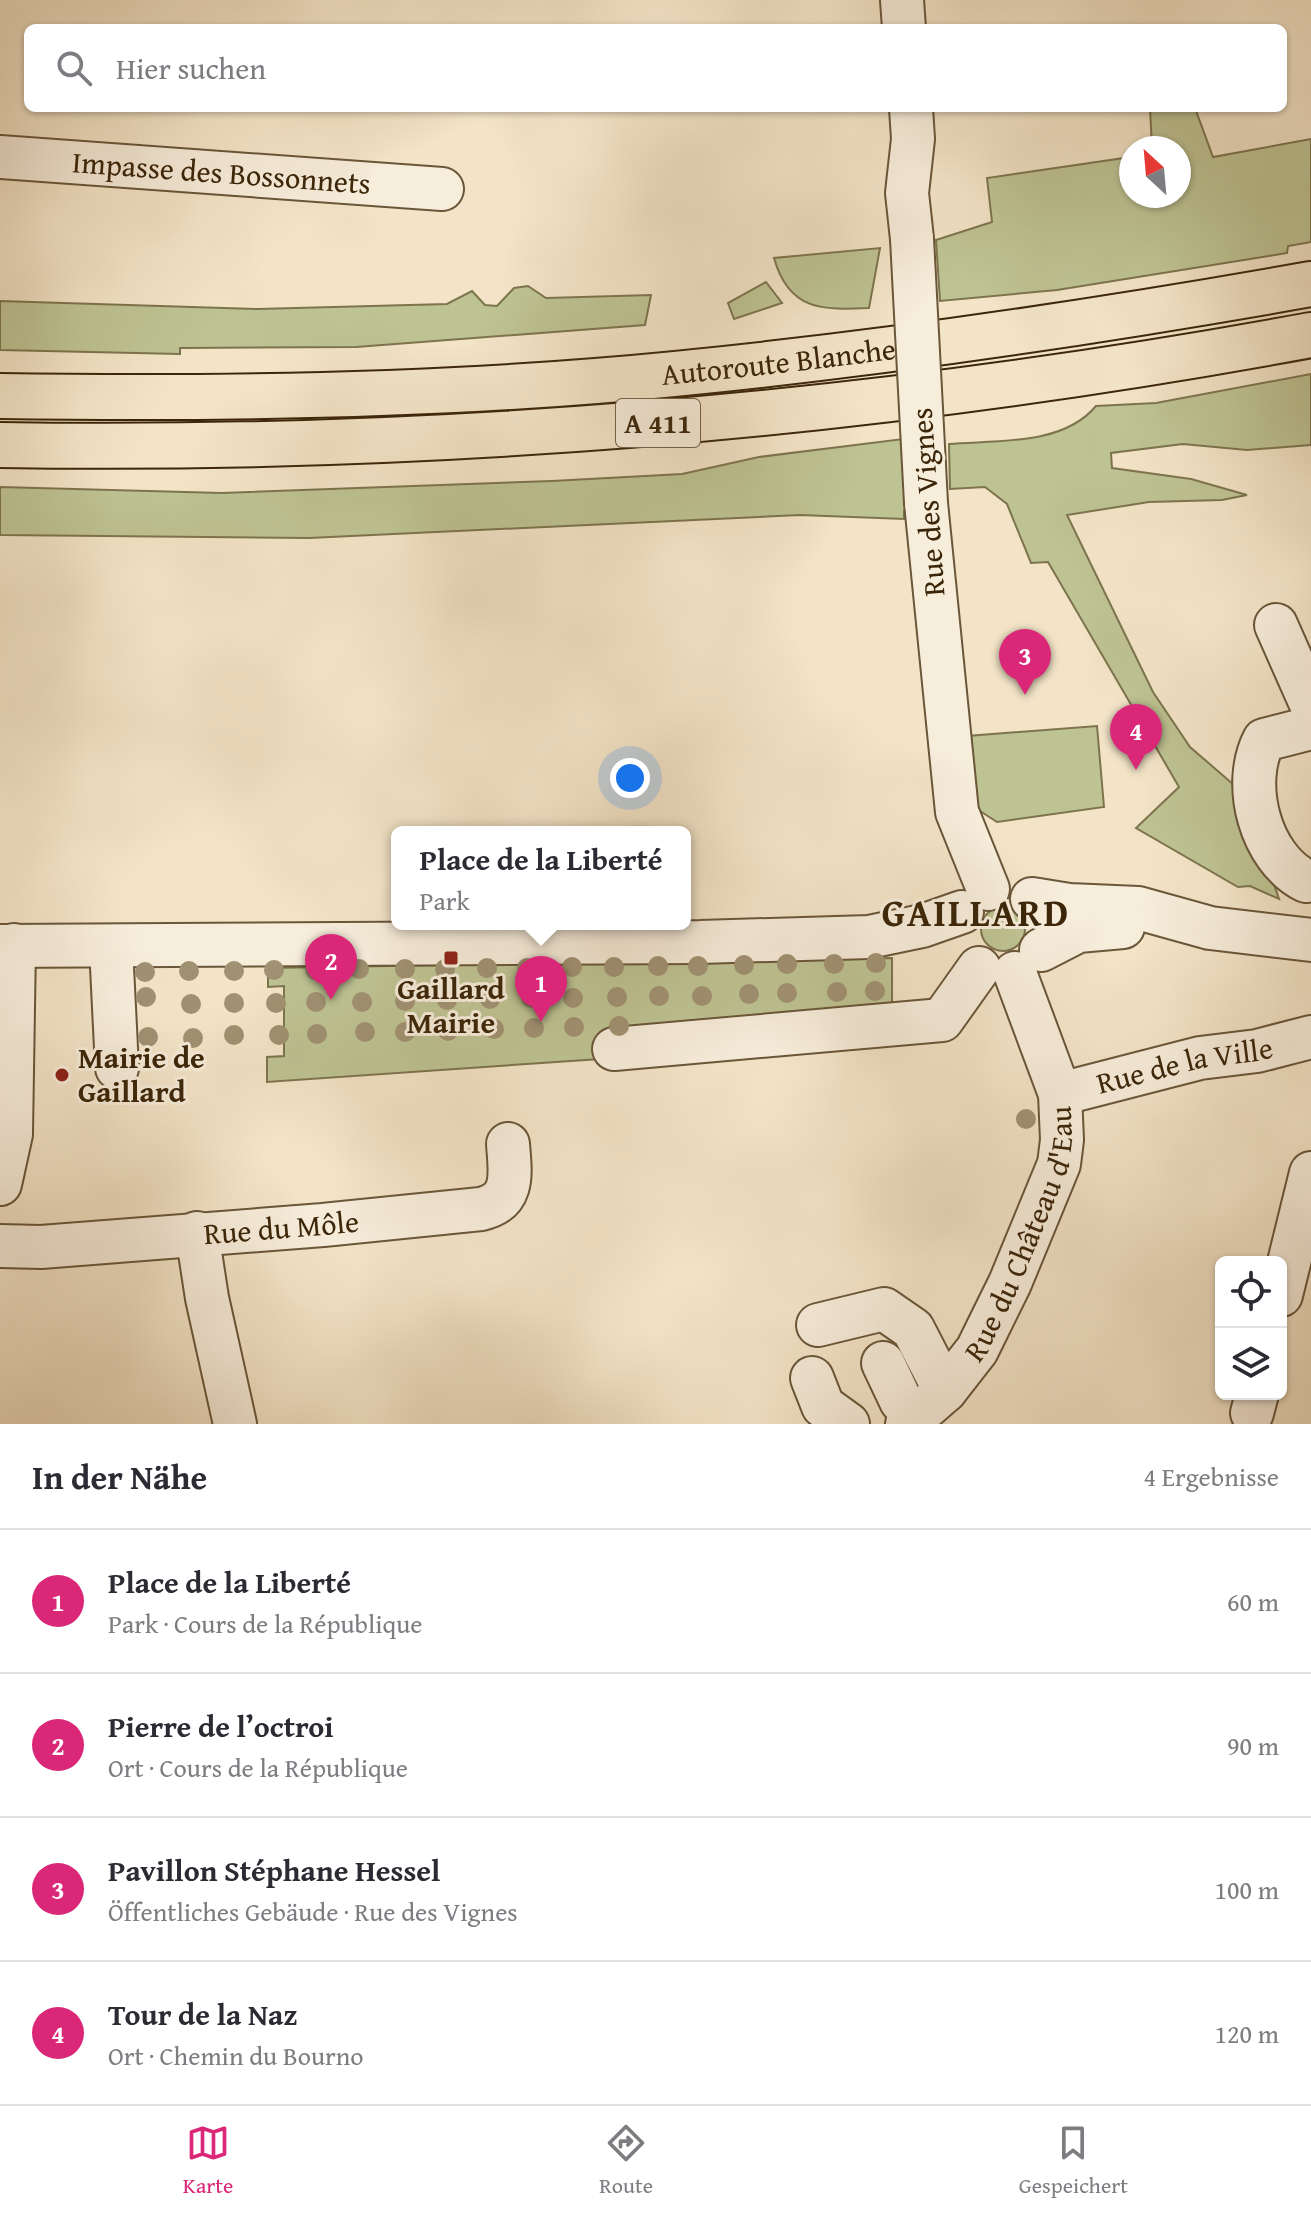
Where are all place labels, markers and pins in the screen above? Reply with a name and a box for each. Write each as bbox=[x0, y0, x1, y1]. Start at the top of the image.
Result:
pin: 3 bbox=[999, 629, 1051, 695]
pin: 4 bbox=[1110, 704, 1162, 770]
pin: 2 bbox=[305, 934, 357, 1000]
marker: Gaillard Mairie bbox=[442, 949, 460, 967]
pin: 1 bbox=[515, 956, 567, 1022]
place label: Gaillard Mairie bbox=[397, 966, 506, 1044]
place label: Mairie de Gaillard bbox=[78, 1035, 205, 1113]
marker: Mairie de Gaillard bbox=[53, 1066, 71, 1084]

